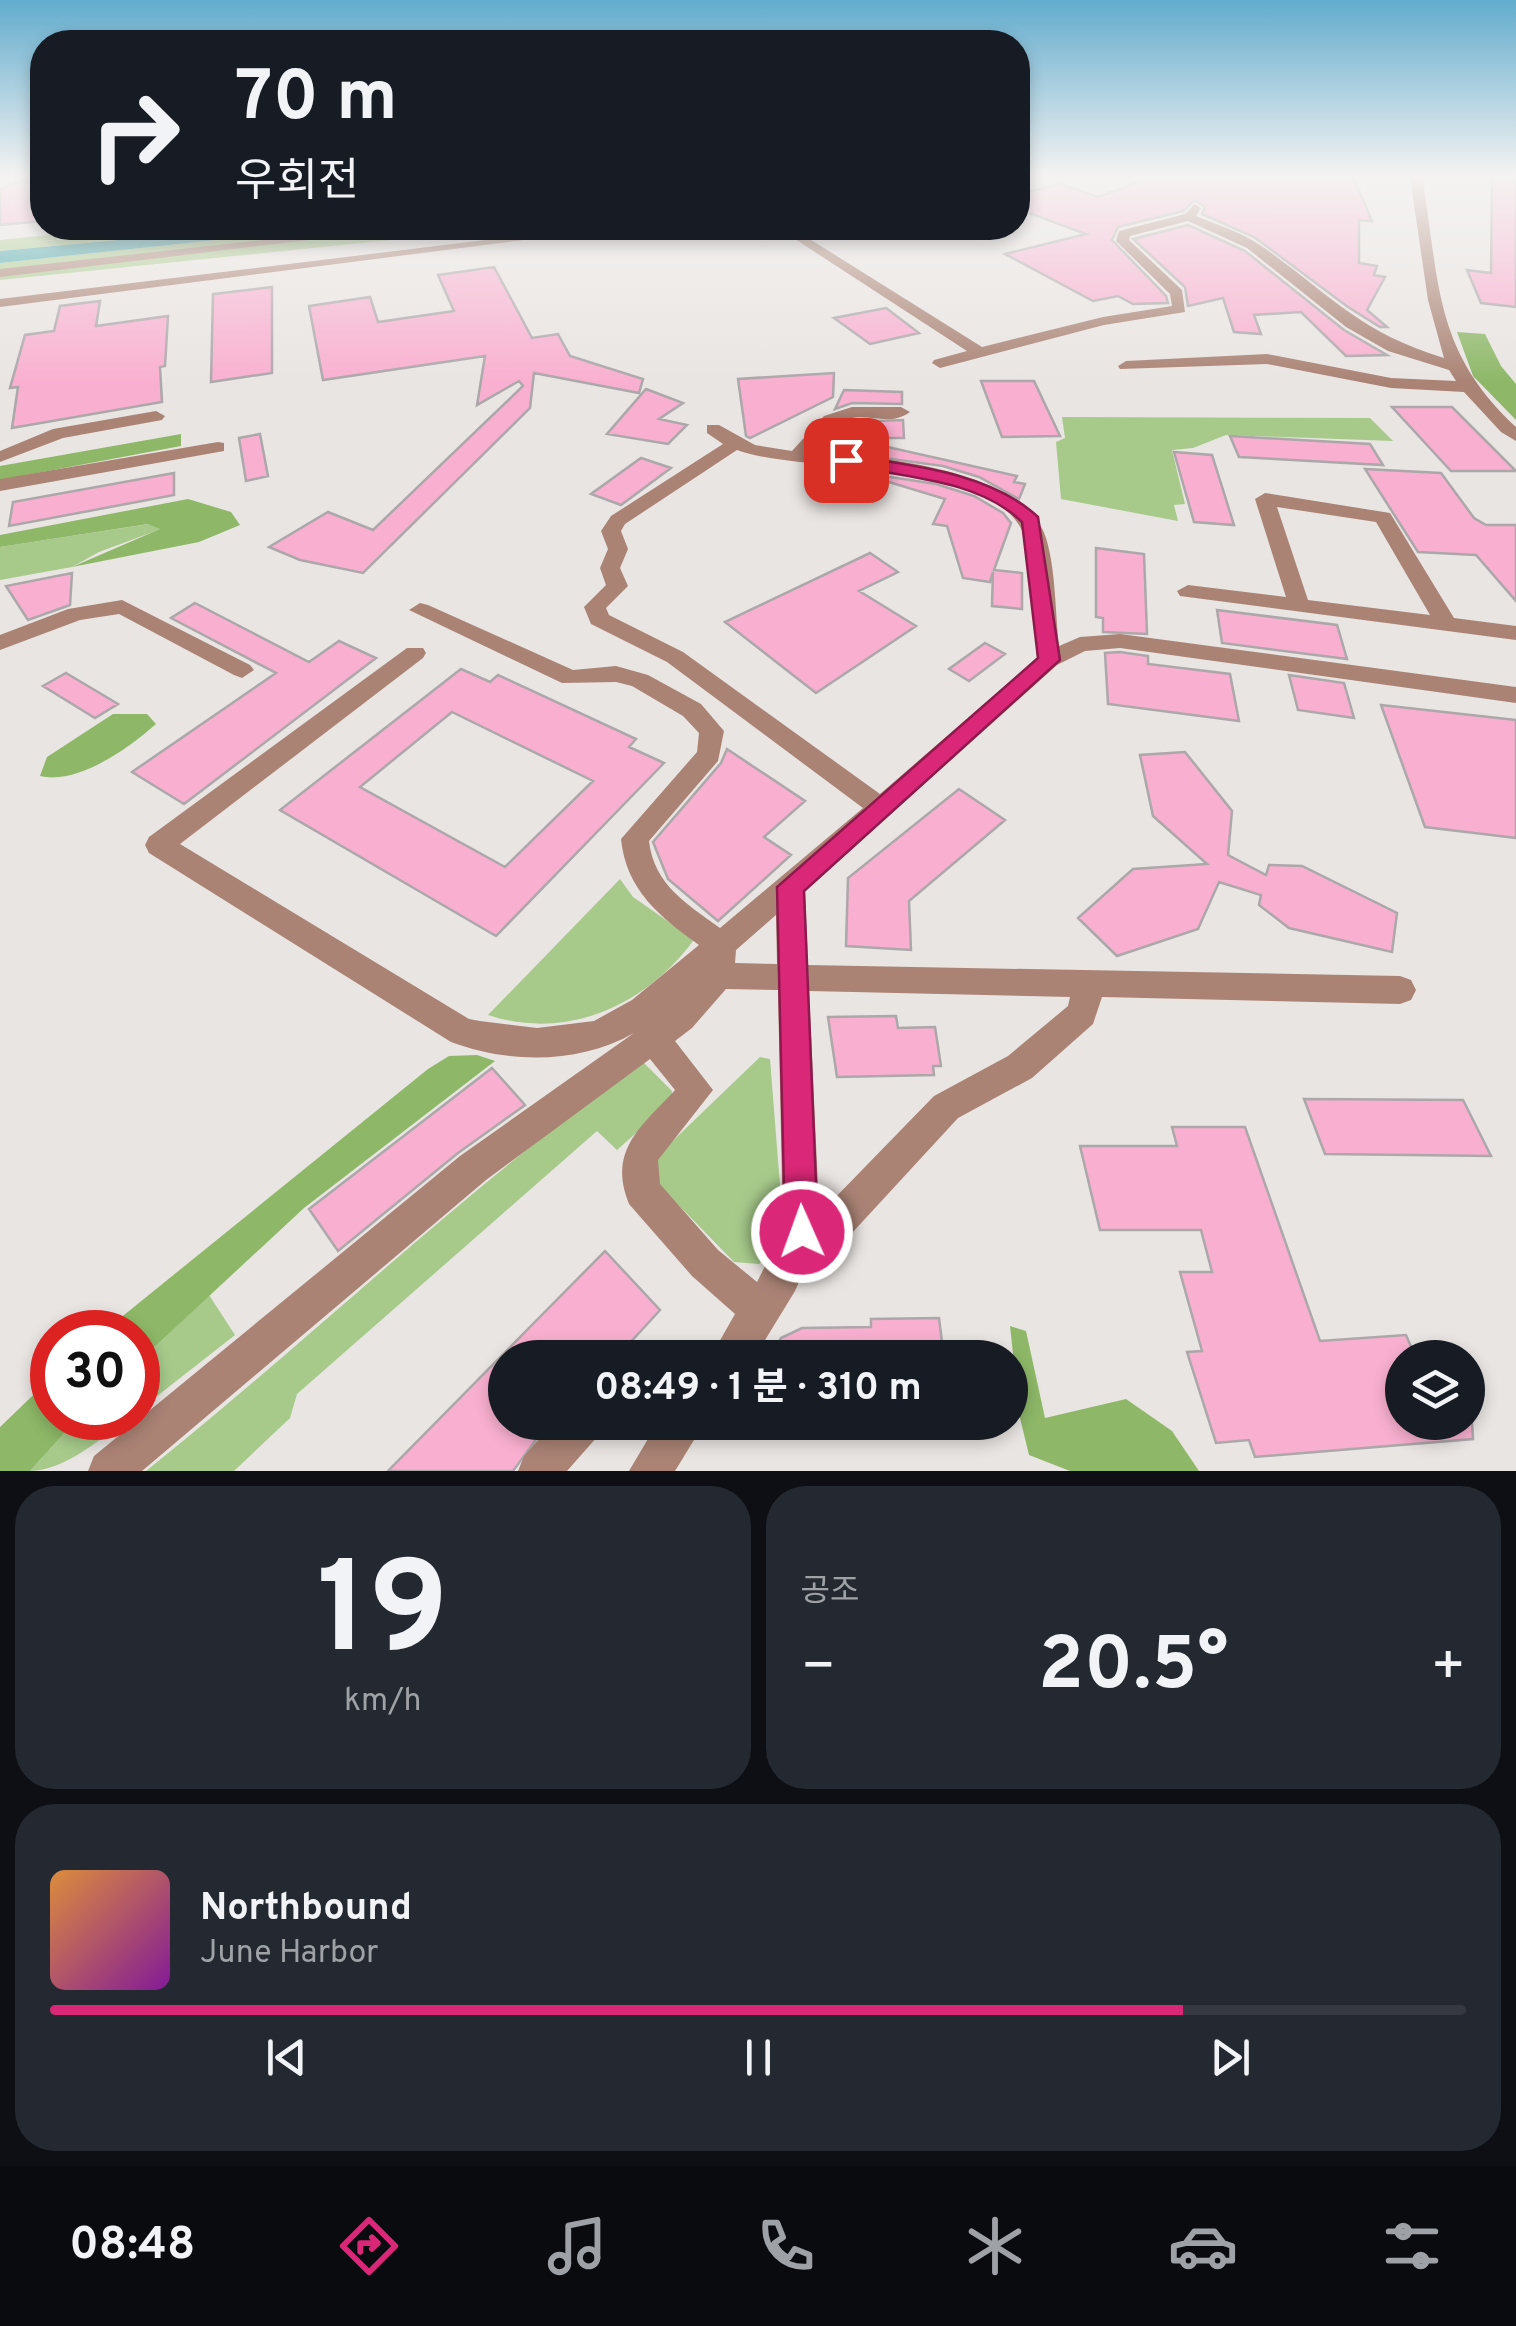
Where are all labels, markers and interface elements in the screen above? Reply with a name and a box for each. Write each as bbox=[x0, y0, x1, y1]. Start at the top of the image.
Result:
text: 70 m bbox=[235, 56, 398, 145]
icon: right bbox=[70, 70, 200, 200]
text: 우회전 bbox=[235, 155, 359, 212]
pin bbox=[804, 418, 889, 503]
icon: arrive bbox=[819, 433, 874, 488]
position arrow bbox=[750, 1180, 854, 1284]
speed limit sign: 30 bbox=[30, 1310, 160, 1440]
map controls bbox=[1385, 1340, 1485, 1440]
button: layers bbox=[1385, 1340, 1485, 1440]
text: 08:49 · 1 분 · 310 m bbox=[594, 1365, 922, 1414]
text: 19 bbox=[317, 1534, 449, 1699]
text: 공조 bbox=[801, 1573, 859, 1613]
text: 20.5° bbox=[1038, 1621, 1228, 1716]
text: − bbox=[801, 1634, 836, 1704]
text: + bbox=[1431, 1634, 1466, 1704]
text: km/h bbox=[344, 1682, 422, 1722]
text: Northbound bbox=[200, 1885, 412, 1934]
text: June Harbor bbox=[200, 1934, 379, 1974]
icon: previous bbox=[259, 2030, 314, 2085]
icon: pause bbox=[731, 2030, 786, 2085]
icon: next bbox=[1203, 2030, 1258, 2085]
icon: directions bbox=[334, 2211, 404, 2281]
icon: music bbox=[542, 2211, 612, 2281]
icon: phone bbox=[751, 2211, 821, 2281]
icon: climate bbox=[960, 2211, 1030, 2281]
icon: car bbox=[1168, 2211, 1238, 2281]
icon: filters bbox=[1377, 2211, 1447, 2281]
text: 08:48 bbox=[69, 2218, 195, 2275]

